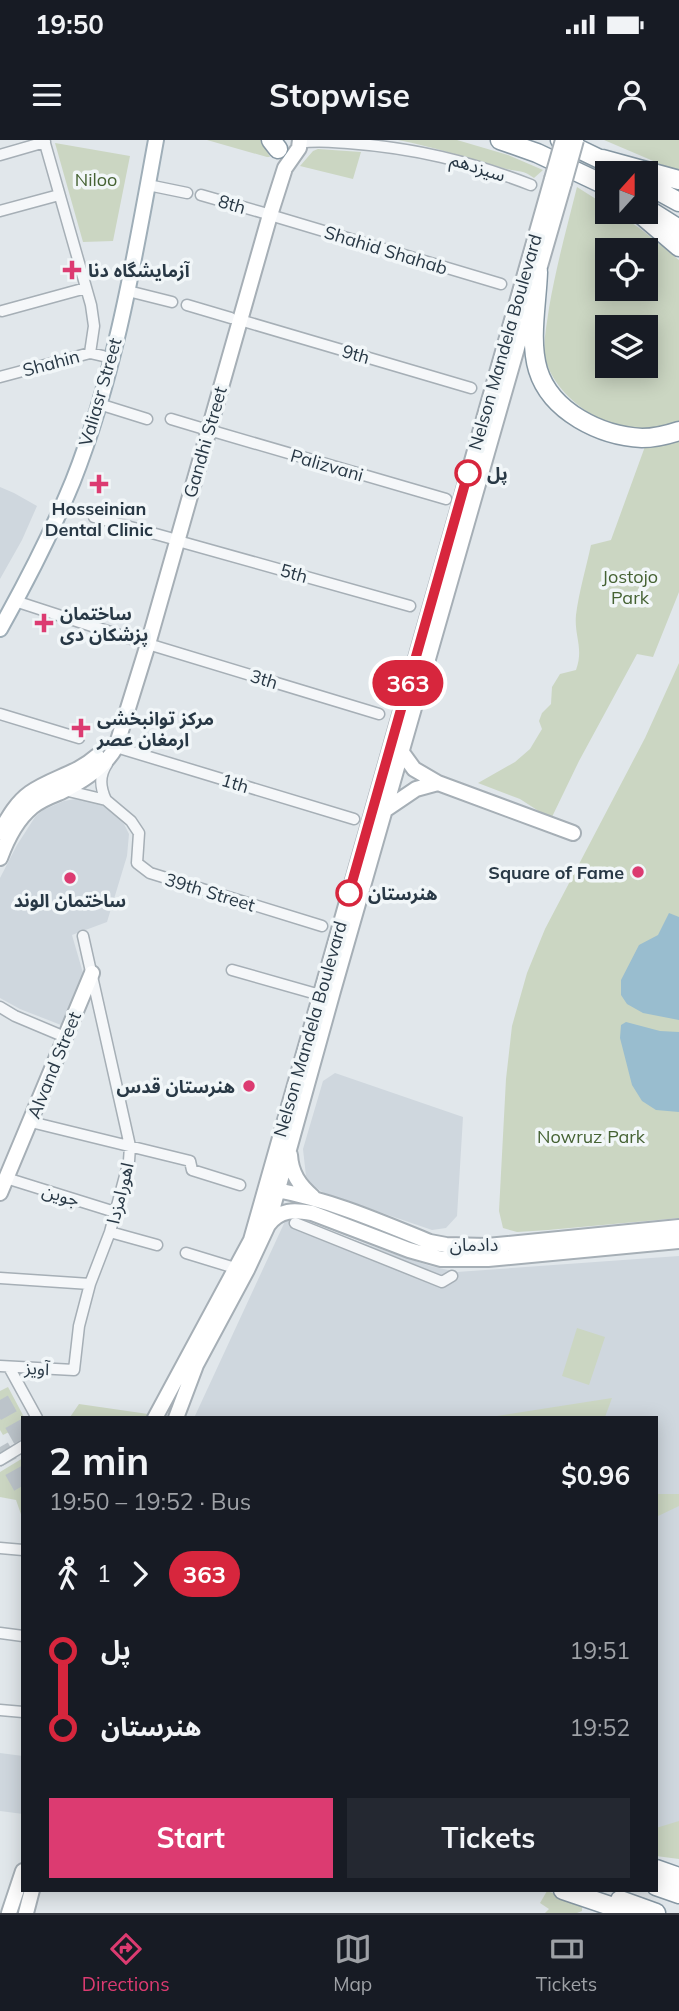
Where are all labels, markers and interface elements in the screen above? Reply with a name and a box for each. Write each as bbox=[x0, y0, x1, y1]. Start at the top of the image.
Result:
text: 19:50 bbox=[35, 8, 104, 41]
text: Stopwise bbox=[269, 75, 410, 115]
icon: menu bbox=[28, 76, 66, 114]
icon: person bbox=[613, 76, 651, 114]
street label: سیزدهم bbox=[447, 147, 508, 189]
north arrow bbox=[595, 161, 658, 224]
map controls bbox=[595, 161, 658, 378]
park label: Niloo bbox=[75, 168, 117, 191]
street label: 8th bbox=[216, 189, 248, 219]
street label: Shahid Shahab bbox=[322, 220, 450, 280]
street label: Nelson Mandela Boulevard bbox=[463, 231, 547, 453]
button: locate bbox=[595, 238, 658, 301]
place label: آزمایشگاه دنا bbox=[88, 259, 191, 282]
marker: آزمایشگاه دنا bbox=[62, 260, 82, 280]
button: layers bbox=[595, 315, 658, 378]
street label: Valiasr Street bbox=[74, 335, 126, 449]
street label: 9th bbox=[340, 339, 372, 369]
street label: Shahin bbox=[20, 344, 82, 382]
street label: Gandhi Street bbox=[178, 384, 232, 500]
street label: Palizvani bbox=[288, 444, 366, 486]
marker: پل bbox=[455, 460, 481, 486]
place label: پل bbox=[487, 462, 508, 485]
marker: Hosseinian Dental Clinic bbox=[89, 474, 109, 494]
place label: Hosseinian Dental Clinic bbox=[45, 497, 153, 541]
street label: 5th bbox=[278, 558, 310, 588]
park label: Jostojo Park bbox=[602, 565, 658, 609]
place label: ساختمان پزشکان دی bbox=[60, 602, 148, 646]
marker: ساختمان پزشکان دی bbox=[34, 613, 54, 633]
line badge: 363 bbox=[368, 660, 448, 706]
street label: 3th bbox=[247, 664, 281, 694]
text: 363 bbox=[386, 668, 430, 698]
place label: مرکز توانبخشی ارمغان عصر bbox=[96, 707, 214, 751]
marker: مرکز توانبخشی ارمغان عصر bbox=[71, 718, 91, 738]
street label: 1th bbox=[218, 768, 252, 798]
place label: Square of Fame bbox=[488, 861, 624, 884]
marker: Square of Fame bbox=[630, 864, 646, 880]
street label: 39th Street bbox=[162, 867, 258, 917]
marker: ساختمان الوند bbox=[62, 870, 78, 886]
marker: هنرستان bbox=[336, 880, 362, 906]
place label: هنرستان bbox=[368, 882, 438, 905]
place label: ساختمان الوند bbox=[14, 889, 126, 912]
street label: Nelson Mandela Boulevard bbox=[268, 918, 352, 1140]
street label: Alvand Street bbox=[22, 1008, 86, 1122]
place label: هنرستان قدس bbox=[117, 1075, 235, 1098]
marker: هنرستان قدس bbox=[241, 1078, 257, 1094]
park label: Nowruz Park bbox=[537, 1125, 646, 1148]
street label: اهورامزدا bbox=[101, 1160, 139, 1226]
street label: جوین bbox=[40, 1179, 82, 1211]
street label: دادمان bbox=[450, 1233, 498, 1256]
street label: آویز bbox=[23, 1356, 51, 1380]
text: 2 min bbox=[49, 1437, 149, 1485]
text: $0.96 bbox=[561, 1459, 630, 1492]
text: 19:50 – 19:52 · Bus bbox=[49, 1487, 251, 1516]
icon: walk bbox=[49, 1555, 87, 1593]
icon: forward bbox=[121, 1555, 159, 1593]
text: 1 bbox=[97, 1559, 111, 1588]
text: 363 bbox=[183, 1559, 226, 1589]
text: پل bbox=[101, 1633, 131, 1666]
text: 19:51 bbox=[570, 1636, 630, 1665]
text: هنرستان bbox=[101, 1710, 201, 1743]
text: 19:52 bbox=[570, 1713, 630, 1742]
button: Start bbox=[49, 1798, 333, 1878]
button: Tickets bbox=[347, 1798, 630, 1878]
tab: Directions bbox=[82, 1930, 170, 1996]
tab: Map bbox=[333, 1930, 372, 1996]
tab: Tickets bbox=[536, 1930, 597, 1996]

